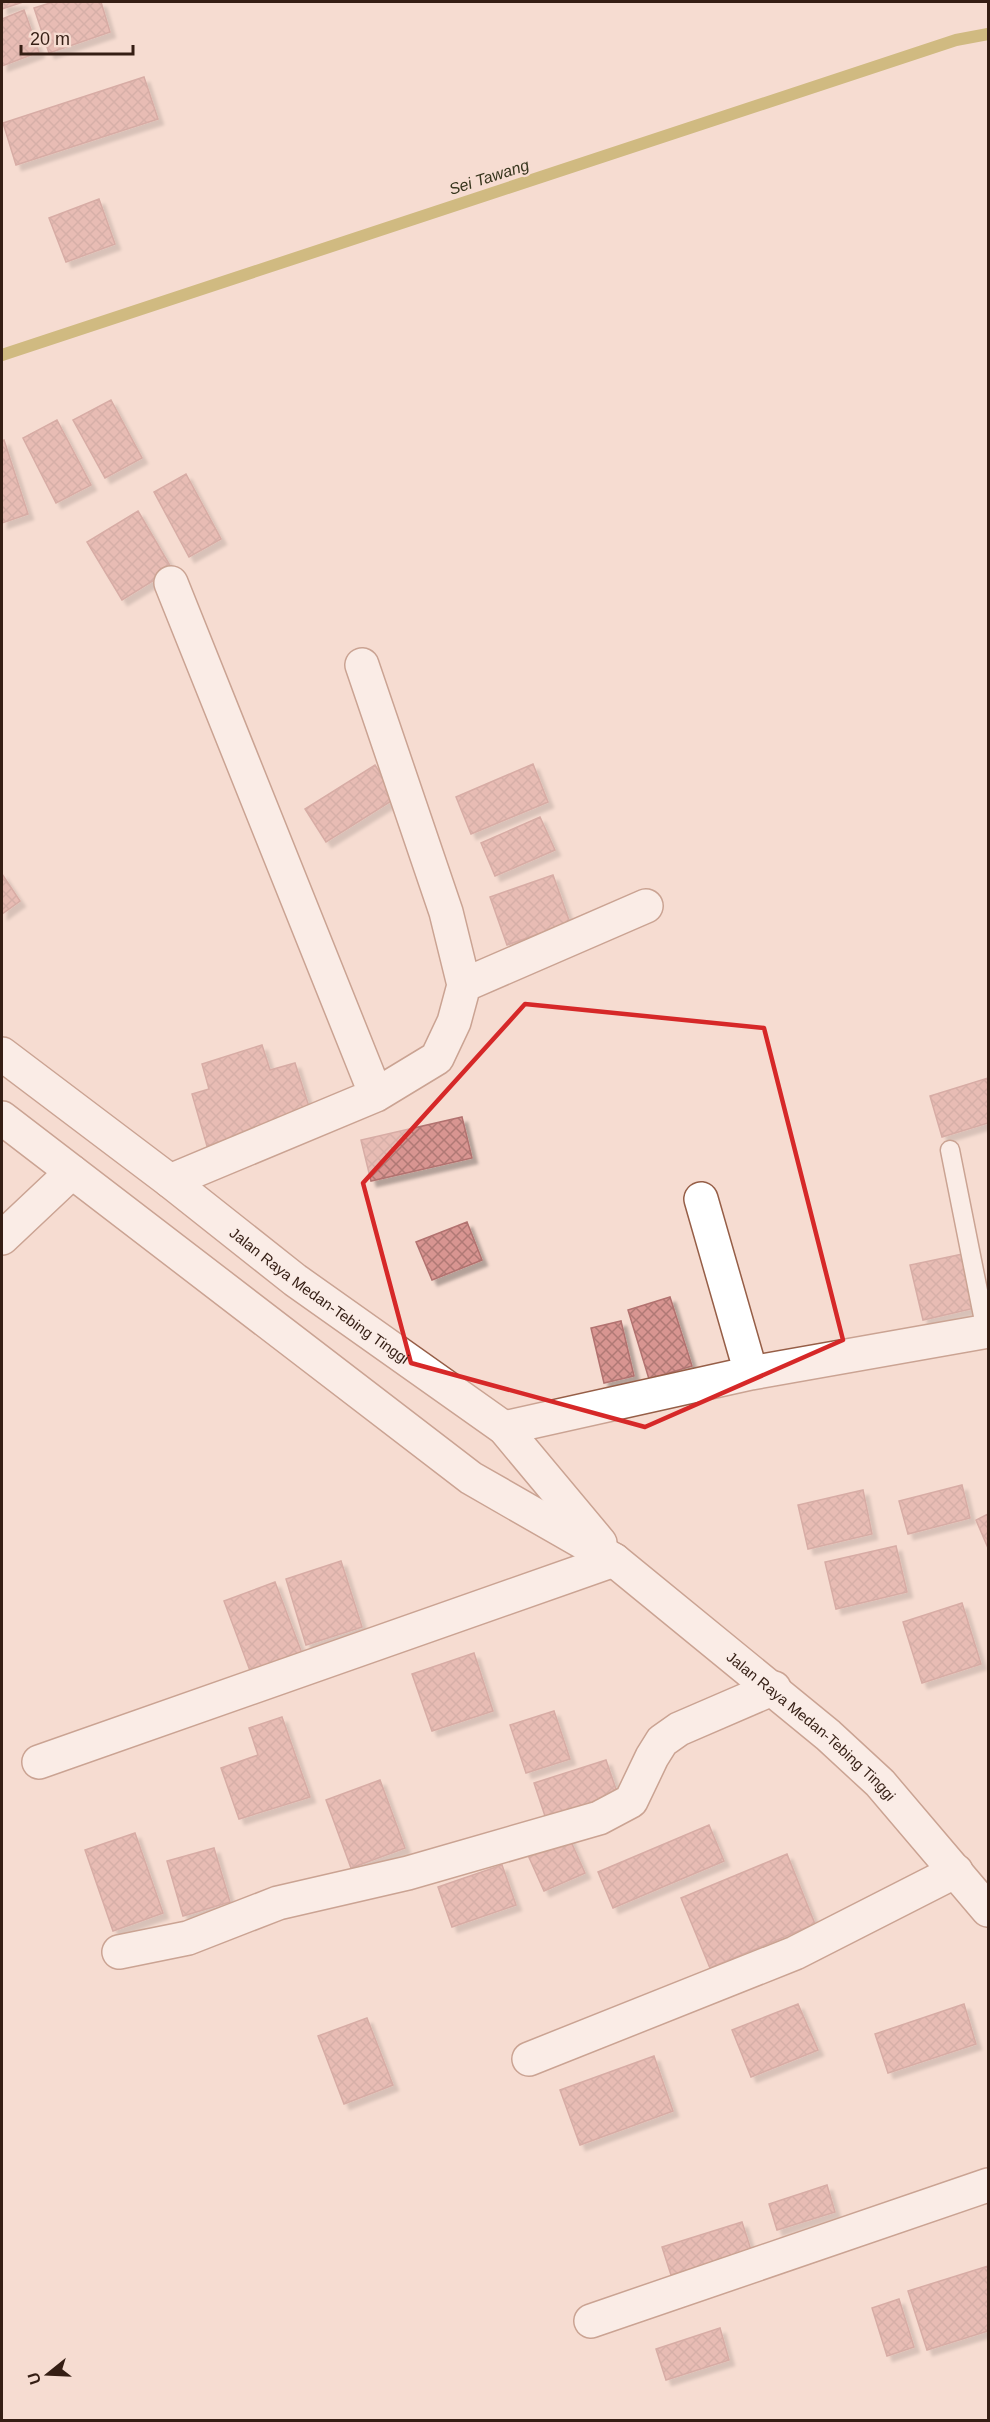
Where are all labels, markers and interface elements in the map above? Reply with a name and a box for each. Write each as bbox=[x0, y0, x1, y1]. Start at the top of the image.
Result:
scale bar bbox=[21, 18, 134, 56]
text: 20 m bbox=[30, 29, 70, 49]
water label: Sei Tawang bbox=[447, 156, 531, 198]
street label: Jalan Raya Medan-Tebing Tinggi bbox=[227, 1223, 413, 1367]
street label: Jalan Raya Medan-Tebing Tinggi bbox=[724, 1648, 899, 1804]
north arrow bbox=[18, 2344, 78, 2404]
text: U bbox=[24, 2370, 44, 2387]

